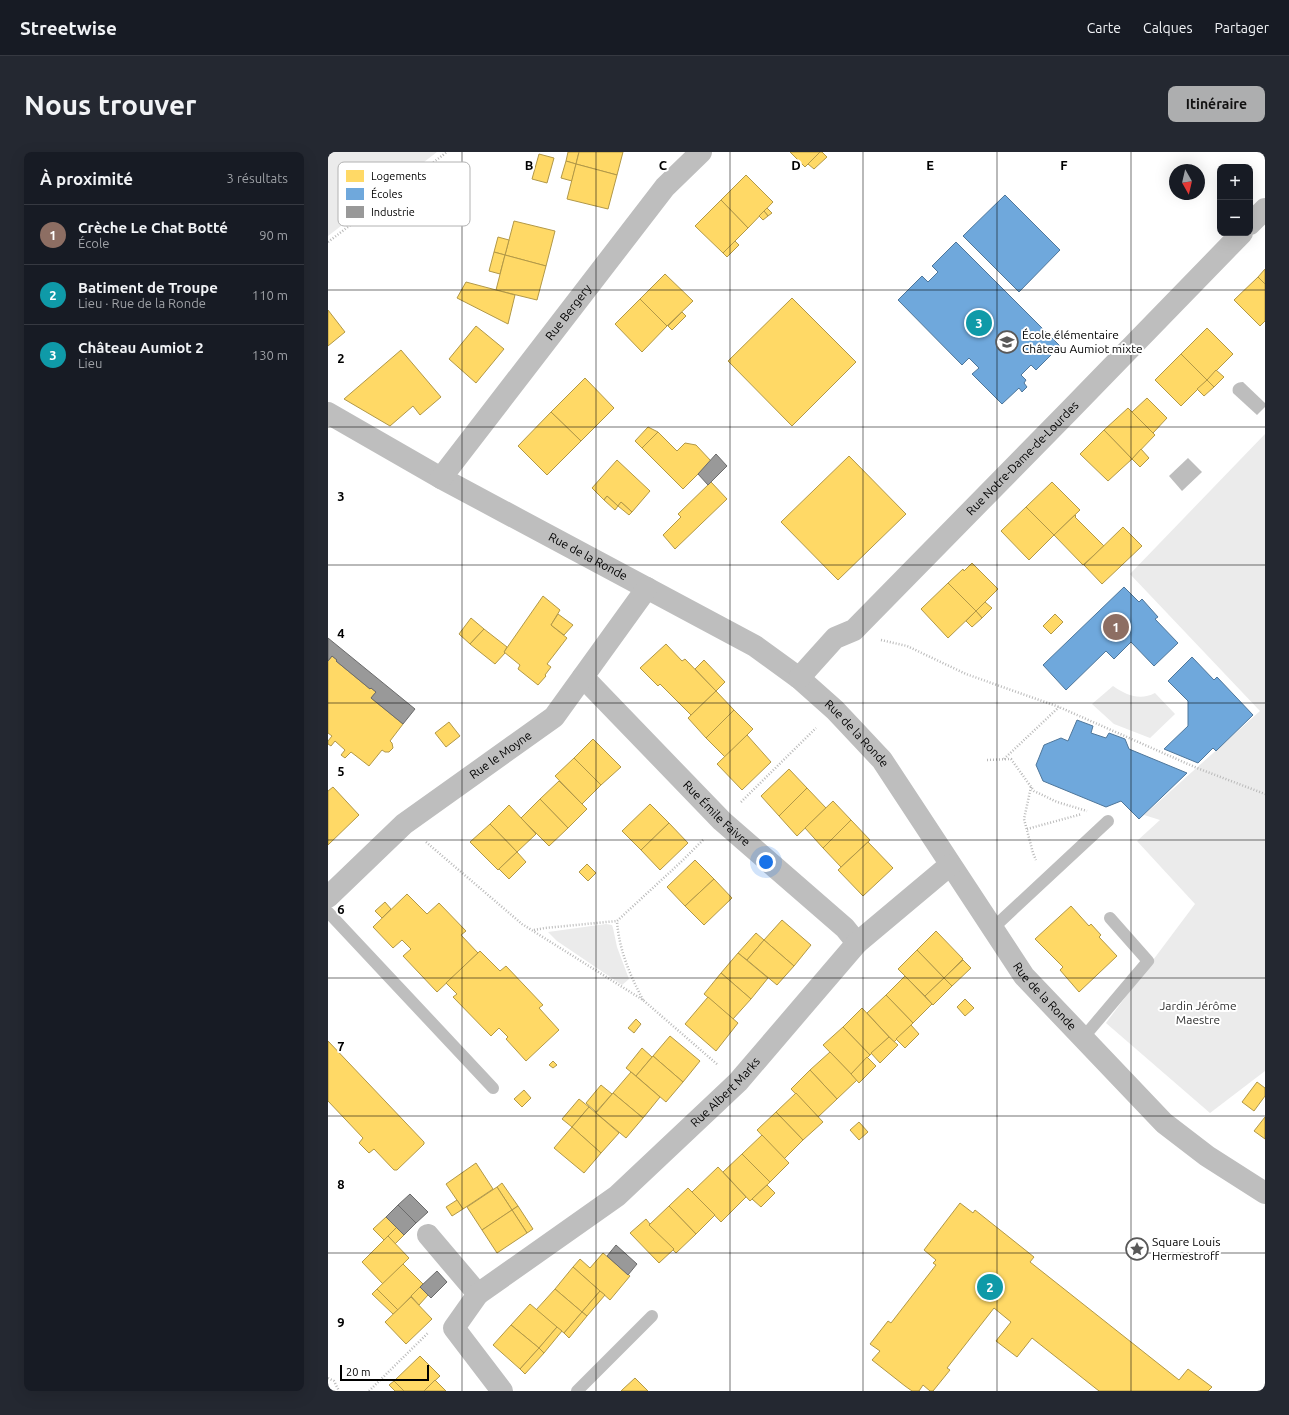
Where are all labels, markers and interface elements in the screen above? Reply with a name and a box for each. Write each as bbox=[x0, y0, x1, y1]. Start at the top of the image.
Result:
text: Streetwise bbox=[20, 17, 117, 39]
text: Carte bbox=[1087, 20, 1121, 36]
text: Calques bbox=[1143, 20, 1192, 36]
text: Partager bbox=[1214, 20, 1269, 36]
button: Itinéraire bbox=[1168, 86, 1265, 122]
text: Nous trouver bbox=[24, 89, 197, 120]
text: B bbox=[525, 158, 534, 172]
text: C bbox=[659, 158, 668, 172]
text: D bbox=[791, 158, 801, 172]
text: E bbox=[926, 158, 934, 172]
text: F bbox=[1060, 158, 1068, 172]
legend bbox=[338, 162, 470, 226]
north arrow bbox=[1169, 164, 1205, 200]
map controls bbox=[1217, 164, 1253, 236]
button: + bbox=[1217, 164, 1253, 200]
text: À proximité bbox=[40, 169, 133, 188]
text: Logements bbox=[371, 170, 427, 182]
text: 3 résultats bbox=[227, 171, 288, 185]
text: Écoles bbox=[371, 187, 403, 200]
button: − bbox=[1217, 200, 1253, 236]
text: Industrie bbox=[371, 206, 415, 218]
text: Crèche Le Chat Botté bbox=[78, 219, 228, 236]
text: 1 bbox=[49, 228, 57, 242]
text: 90 m bbox=[259, 228, 288, 242]
text: École bbox=[78, 236, 109, 250]
text: Batiment de Troupe bbox=[78, 279, 218, 296]
street label: Rue Bergery bbox=[543, 282, 594, 342]
text: 2 bbox=[49, 288, 57, 302]
text: 110 m bbox=[252, 288, 288, 302]
text: Lieu · Rue de la Ronde bbox=[78, 296, 206, 310]
pin: 3 bbox=[966, 308, 992, 338]
place label: École élémentaire Château Aumiot mixte bbox=[1022, 328, 1143, 355]
school or university icon: École élémentaire Château Aumiot mixte bbox=[994, 329, 1020, 355]
text: Château Aumiot 2 bbox=[78, 339, 204, 356]
text: 3 bbox=[49, 348, 57, 362]
text: 130 m bbox=[252, 348, 288, 362]
text: 2 bbox=[337, 351, 345, 365]
text: Lieu bbox=[78, 356, 102, 370]
street label: Rue Notre-Dame-de-Lourdes bbox=[963, 398, 1081, 518]
text: 3 bbox=[337, 489, 345, 503]
street label: Rue de la Ronde bbox=[547, 530, 630, 582]
pin: 1 bbox=[1103, 612, 1129, 642]
text: 4 bbox=[337, 626, 345, 640]
street label: Rue de la Ronde bbox=[822, 697, 892, 769]
street label: Rue le Moyne bbox=[467, 728, 534, 781]
text: 5 bbox=[337, 764, 345, 778]
street label: Rue Émile Faivre bbox=[681, 778, 753, 848]
your location bbox=[756, 852, 776, 872]
text: 6 bbox=[337, 902, 345, 916]
street label: Rue de la Ronde bbox=[1011, 960, 1079, 1033]
park label: Jardin Jérôme Maestre bbox=[1159, 999, 1237, 1026]
text: 7 bbox=[337, 1039, 345, 1053]
street label: Rue Albert Marks bbox=[688, 1054, 762, 1129]
text: 8 bbox=[337, 1177, 345, 1191]
place label: Square Louis Hermestroff bbox=[1152, 1235, 1220, 1262]
place icon: Square Louis Hermestroff bbox=[1124, 1236, 1150, 1262]
pin: 2 bbox=[977, 1272, 1003, 1302]
text: 9 bbox=[337, 1315, 345, 1329]
scale bar bbox=[340, 1363, 429, 1382]
text: 20 m bbox=[346, 1366, 370, 1378]

